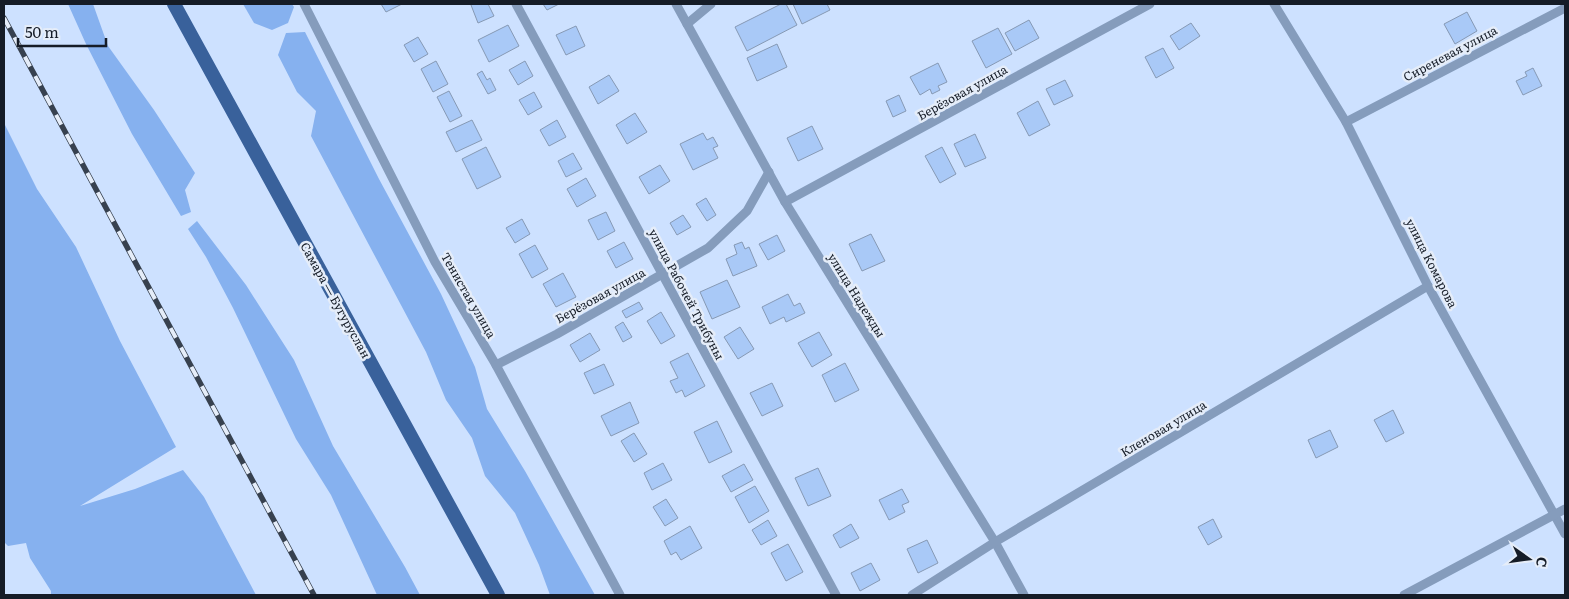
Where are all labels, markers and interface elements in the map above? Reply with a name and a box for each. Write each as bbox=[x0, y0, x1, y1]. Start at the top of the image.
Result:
scale bar bbox=[18, 15, 105, 47]
text: 50 m bbox=[25, 20, 59, 43]
street label: Сиреневая улица bbox=[1400, 20, 1501, 85]
street label: Берёзовая улица bbox=[914, 60, 1011, 124]
street label: улица Комарова bbox=[1402, 215, 1463, 311]
street label: улица Рабочей Трибуны bbox=[645, 225, 729, 363]
street label: Самара — Бугуруслан bbox=[297, 239, 375, 361]
street label: Тенистая улица bbox=[437, 249, 501, 342]
street label: улица Надежды bbox=[824, 249, 890, 341]
street label: Берёзовая улица bbox=[552, 263, 649, 327]
street label: Кленовая улица bbox=[1117, 395, 1210, 461]
north arrow bbox=[1504, 534, 1554, 584]
text: С bbox=[1532, 555, 1553, 570]

